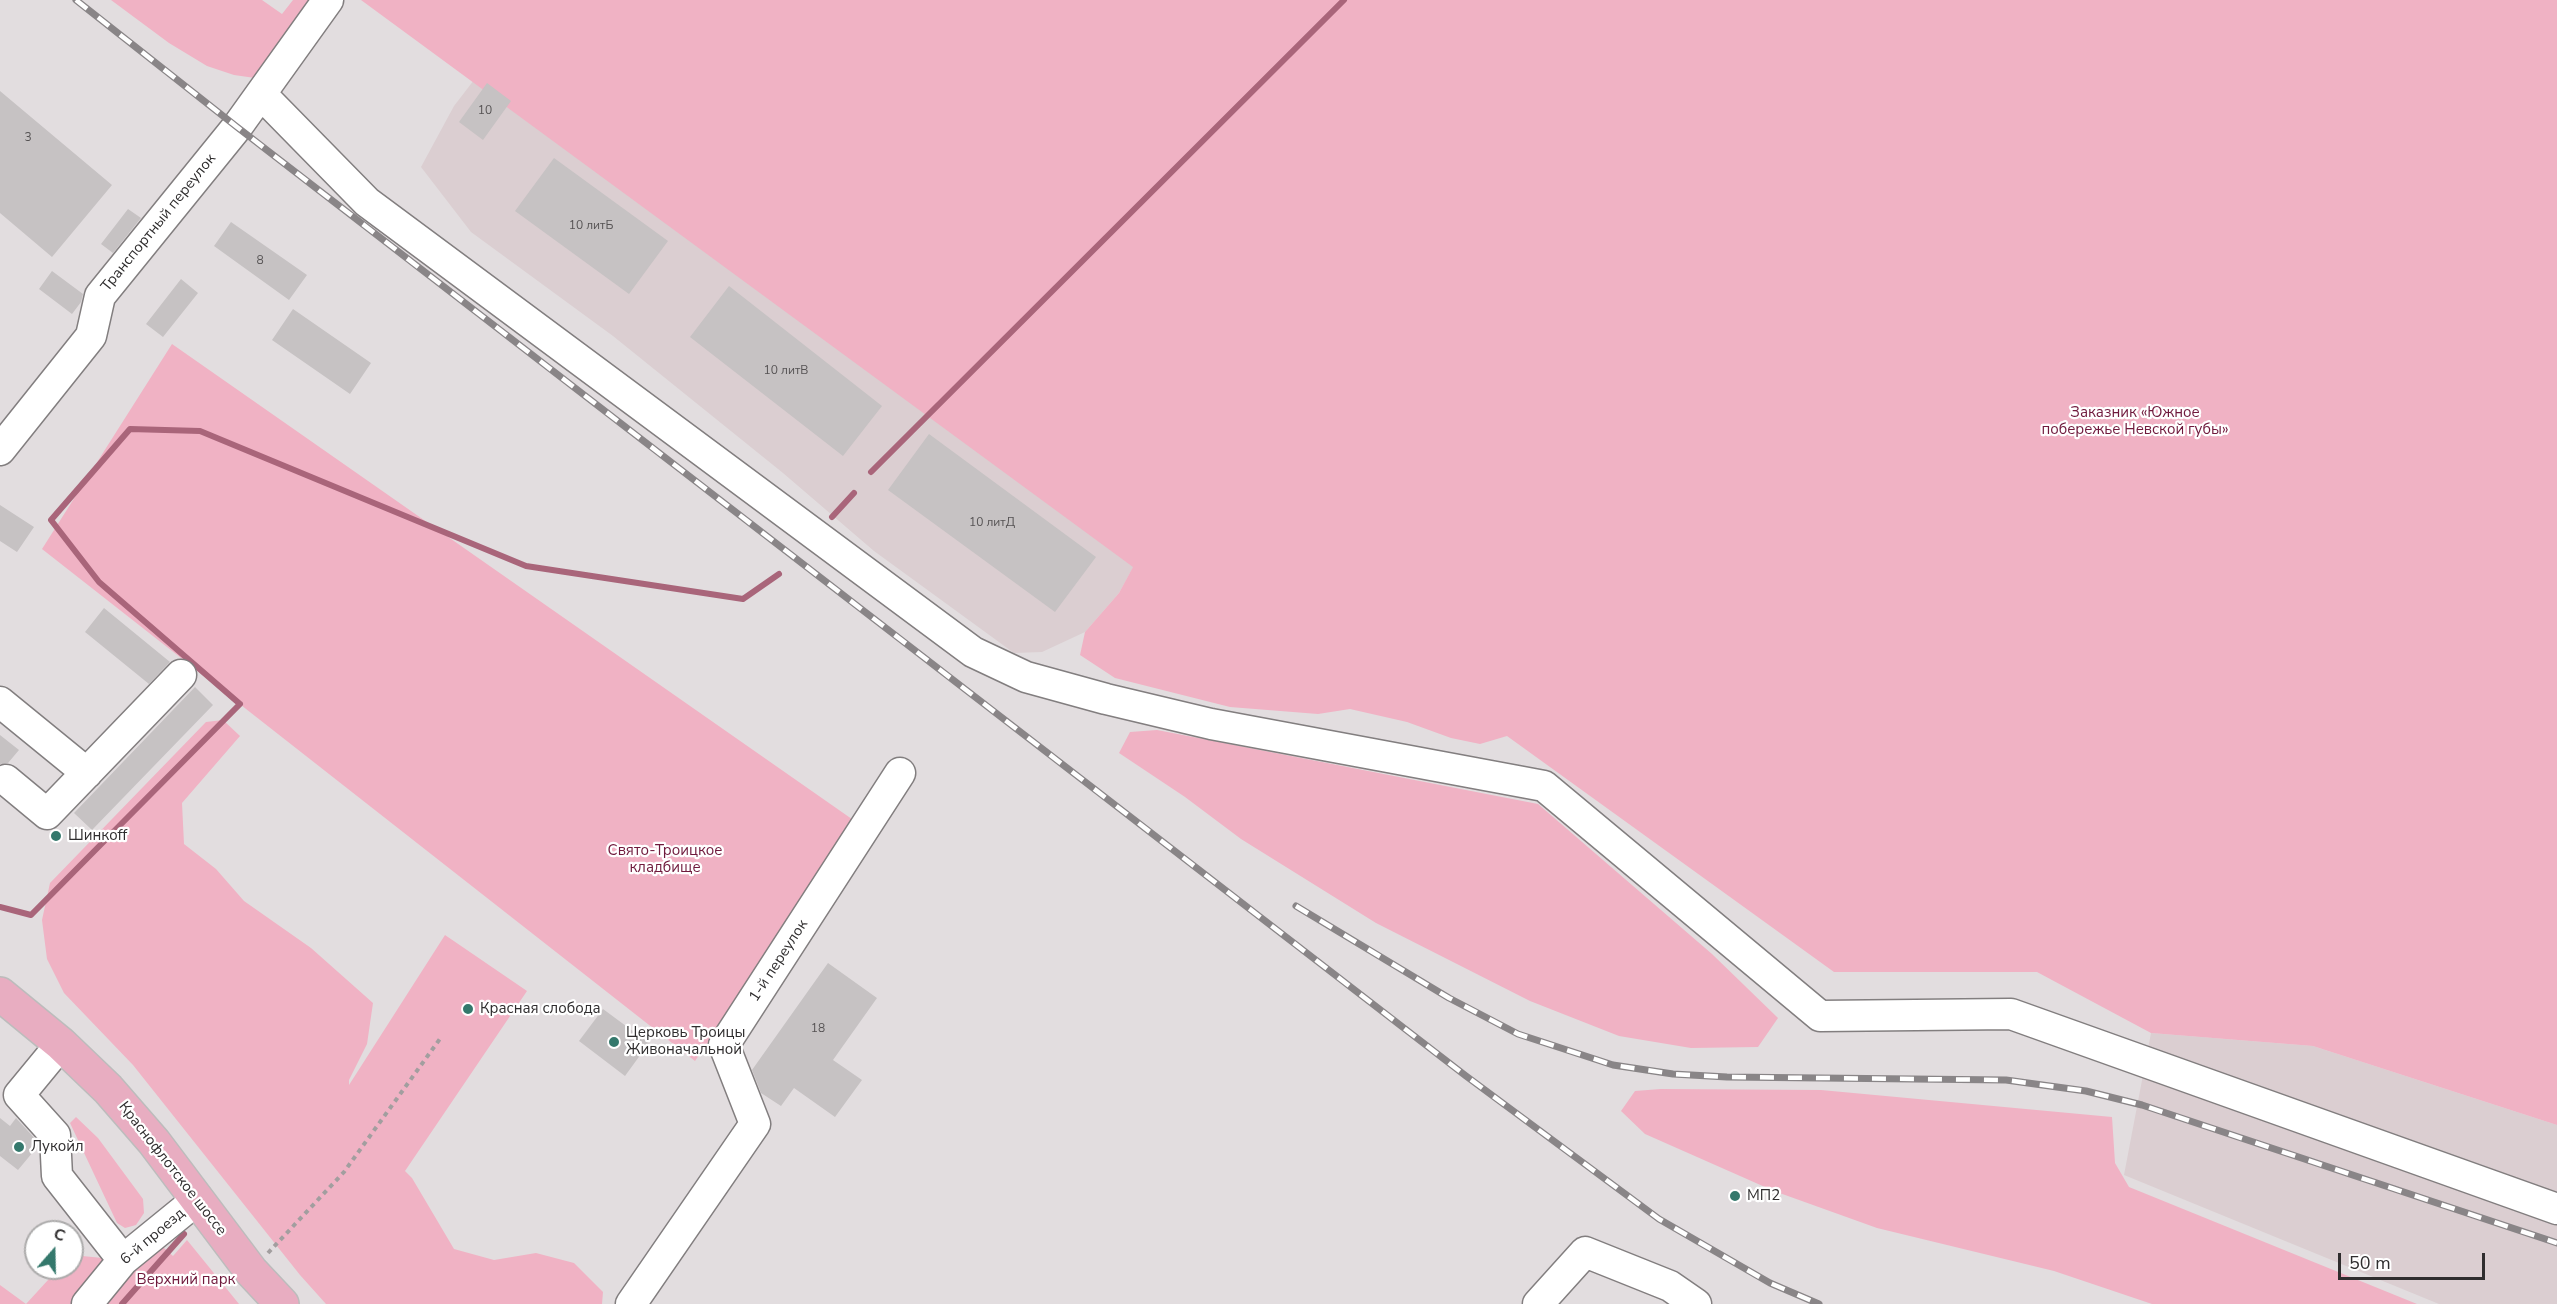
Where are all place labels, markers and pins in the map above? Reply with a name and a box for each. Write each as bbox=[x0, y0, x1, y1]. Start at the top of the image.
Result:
place label: Шинкoff bbox=[68, 827, 127, 845]
marker: Шинкoff bbox=[49, 829, 63, 843]
place label: Красная слобода bbox=[480, 1000, 601, 1018]
marker: Красная слобода bbox=[461, 1002, 475, 1016]
place label: Церковь Троицы Живоначальной bbox=[626, 1024, 745, 1059]
marker: Церковь Троицы Живоначальной bbox=[607, 1035, 621, 1049]
place label: Лукойл bbox=[31, 1138, 84, 1156]
marker: Лукойл bbox=[12, 1140, 26, 1154]
place label: МП2 bbox=[1747, 1187, 1780, 1205]
marker: МП2 bbox=[1728, 1189, 1742, 1203]

